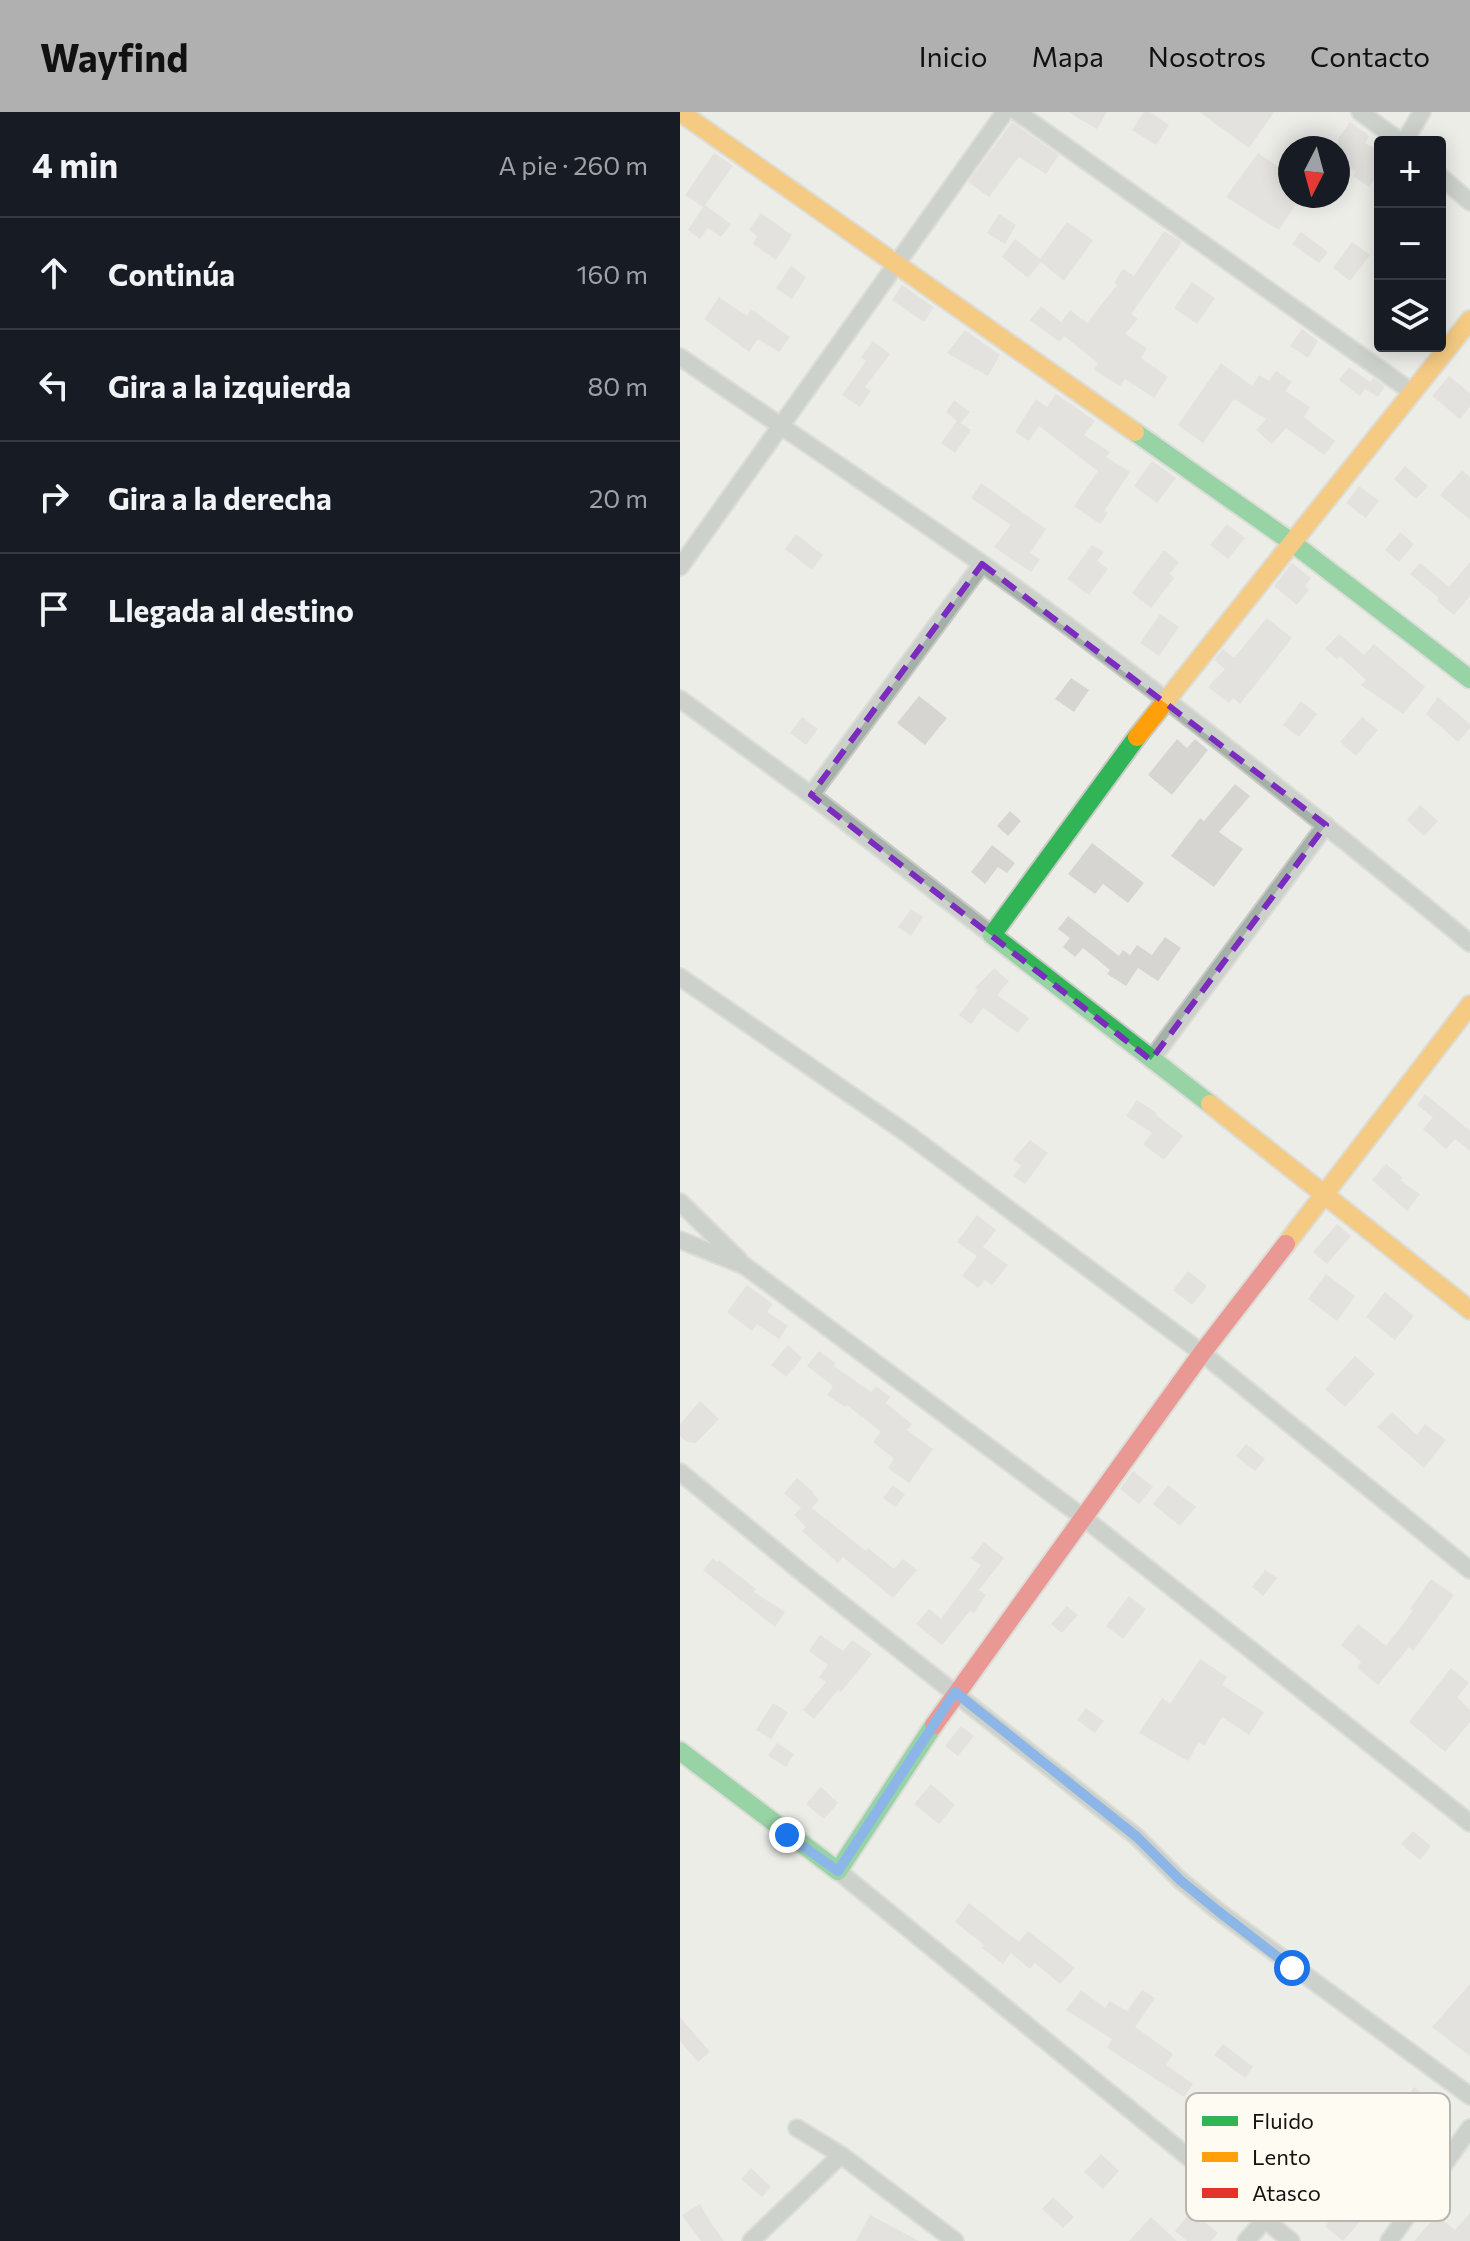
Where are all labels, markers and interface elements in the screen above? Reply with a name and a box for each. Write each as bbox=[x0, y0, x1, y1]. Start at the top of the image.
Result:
text: Wayfind bbox=[40, 33, 188, 80]
text: Inicio bbox=[919, 39, 987, 73]
text: Mapa bbox=[1031, 39, 1104, 73]
text: Nosotros bbox=[1148, 39, 1266, 73]
text: Contacto bbox=[1310, 39, 1430, 73]
north arrow bbox=[1278, 136, 1350, 208]
map controls bbox=[1374, 136, 1446, 352]
button: + bbox=[1374, 136, 1446, 208]
text: 4 min bbox=[32, 143, 118, 185]
text: A pie · 260 m bbox=[498, 149, 648, 180]
button: − bbox=[1374, 208, 1446, 280]
icon: ahead bbox=[32, 251, 76, 295]
text: Continúa bbox=[108, 255, 235, 292]
text: 160 m bbox=[576, 258, 648, 289]
button: layers bbox=[1374, 280, 1446, 352]
icon: left bbox=[32, 363, 76, 407]
text: Gira a la izquierda bbox=[108, 367, 351, 404]
text: 80 m bbox=[588, 370, 648, 401]
icon: right bbox=[32, 475, 76, 519]
text: Gira a la derecha bbox=[108, 479, 332, 516]
text: 20 m bbox=[589, 482, 648, 513]
icon: arrive bbox=[32, 587, 76, 631]
text: Llegada al destino bbox=[108, 591, 354, 628]
route end bbox=[769, 1817, 805, 1853]
route start bbox=[1274, 1950, 1310, 1986]
legend bbox=[1186, 2093, 1450, 2221]
text: Fluido bbox=[1252, 2107, 1314, 2134]
text: Lento bbox=[1252, 2143, 1311, 2170]
text: Atasco bbox=[1252, 2179, 1321, 2206]

